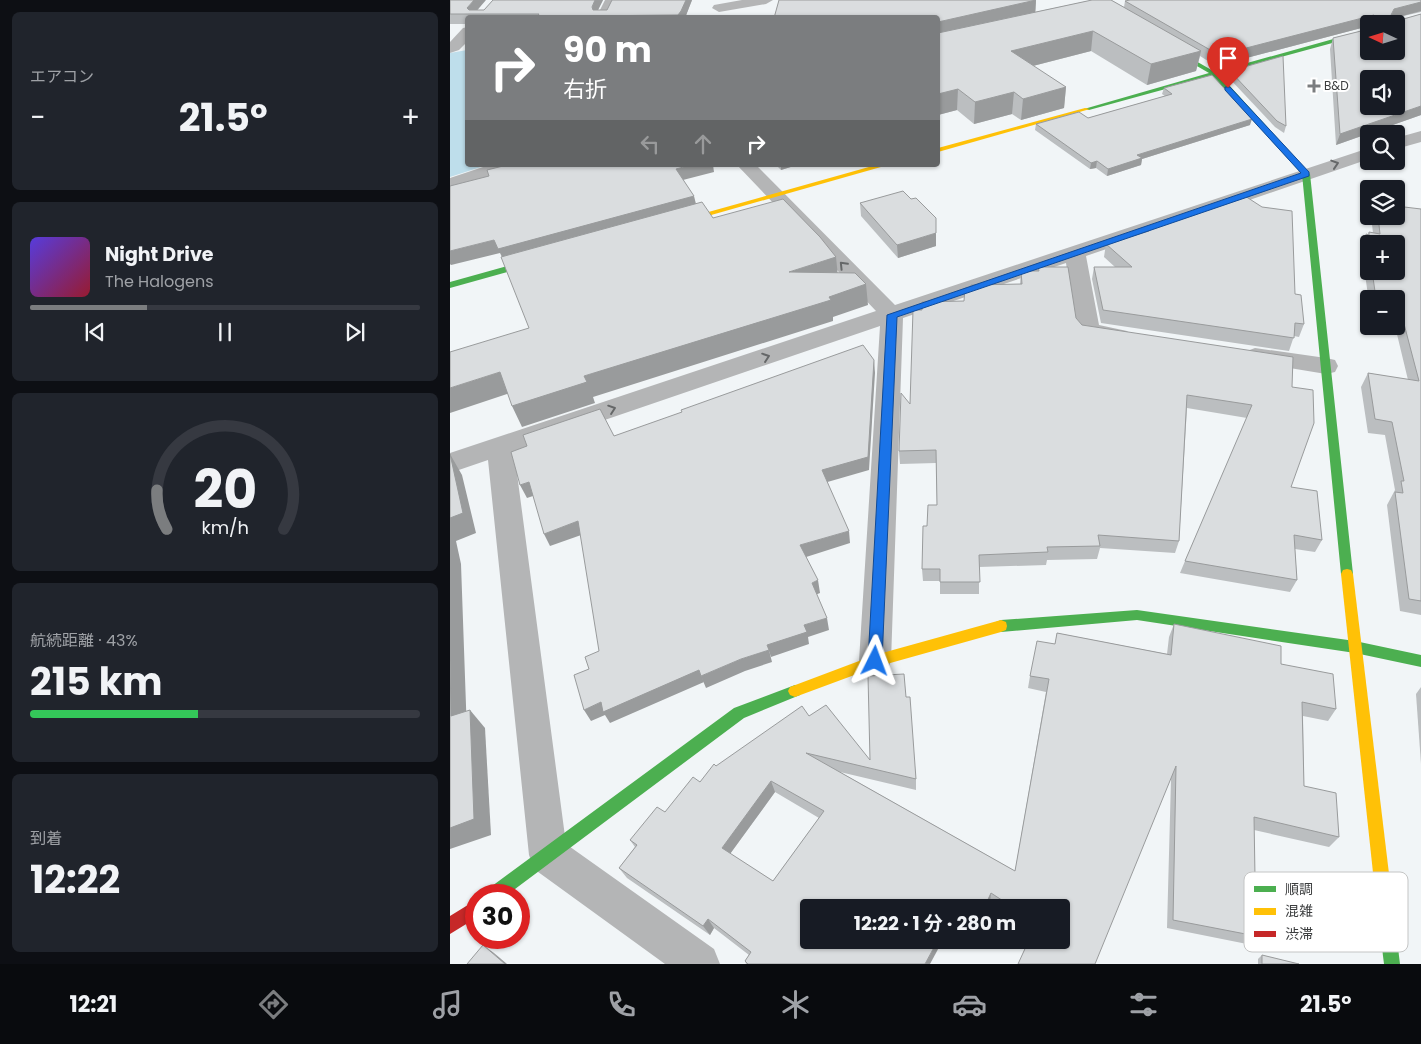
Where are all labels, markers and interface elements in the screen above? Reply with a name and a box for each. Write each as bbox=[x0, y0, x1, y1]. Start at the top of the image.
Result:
north arrow bbox=[1360, 15, 1405, 60]
map controls bbox=[1360, 15, 1405, 335]
text: 90 m bbox=[563, 25, 652, 74]
icon: right bbox=[480, 35, 545, 100]
pin bbox=[1207, 37, 1249, 88]
icon: arrive bbox=[1214, 44, 1242, 72]
text: エアコン bbox=[30, 65, 94, 88]
button: sound bbox=[1360, 70, 1405, 115]
text: 右折 bbox=[563, 74, 607, 105]
place label: B&D bbox=[1324, 77, 1349, 94]
marker: B&D bbox=[1308, 80, 1320, 92]
text: 21.5° bbox=[179, 91, 268, 144]
text: − bbox=[30, 98, 45, 137]
text: + bbox=[401, 98, 420, 137]
button: search bbox=[1360, 125, 1405, 170]
icon: left bbox=[636, 130, 664, 158]
icon: ahead bbox=[689, 130, 717, 158]
icon: right bbox=[742, 130, 770, 158]
one-way arrow bbox=[1330, 160, 1338, 170]
button: layers bbox=[1360, 180, 1405, 225]
button: + bbox=[1360, 235, 1405, 280]
text: Night Drive bbox=[105, 241, 214, 268]
one-way arrow bbox=[840, 261, 849, 270]
text: The Halogens bbox=[105, 270, 213, 293]
button: − bbox=[1360, 290, 1405, 335]
icon: previous bbox=[81, 318, 109, 346]
icon: pause bbox=[211, 318, 239, 346]
icon: next bbox=[341, 318, 369, 346]
one-way arrow bbox=[762, 353, 770, 363]
one-way arrow bbox=[608, 405, 616, 415]
text: 20 bbox=[193, 453, 257, 526]
text: km/h bbox=[201, 515, 249, 540]
text: 航続距離 · 43% bbox=[30, 629, 138, 652]
position arrow bbox=[848, 634, 900, 686]
text: 215 km bbox=[30, 655, 162, 708]
text: 到着 bbox=[30, 827, 62, 850]
text: 12:22 bbox=[30, 853, 120, 906]
legend bbox=[1244, 872, 1408, 952]
text: 順調 bbox=[1285, 879, 1313, 899]
speed limit sign: 30 bbox=[465, 884, 530, 949]
text: 混雑 bbox=[1285, 901, 1313, 921]
text: 12:22 · 1 分 · 280 m bbox=[854, 910, 1016, 937]
text: 渋滞 bbox=[1285, 924, 1313, 944]
icon: directions bbox=[256, 987, 291, 1022]
icon: music bbox=[430, 987, 465, 1022]
icon: phone bbox=[604, 987, 639, 1022]
icon: climate bbox=[778, 987, 813, 1022]
icon: car bbox=[952, 987, 987, 1022]
icon: filters bbox=[1126, 987, 1161, 1022]
text: 12:21 bbox=[69, 989, 117, 1020]
text: 21.5° bbox=[1300, 989, 1351, 1020]

